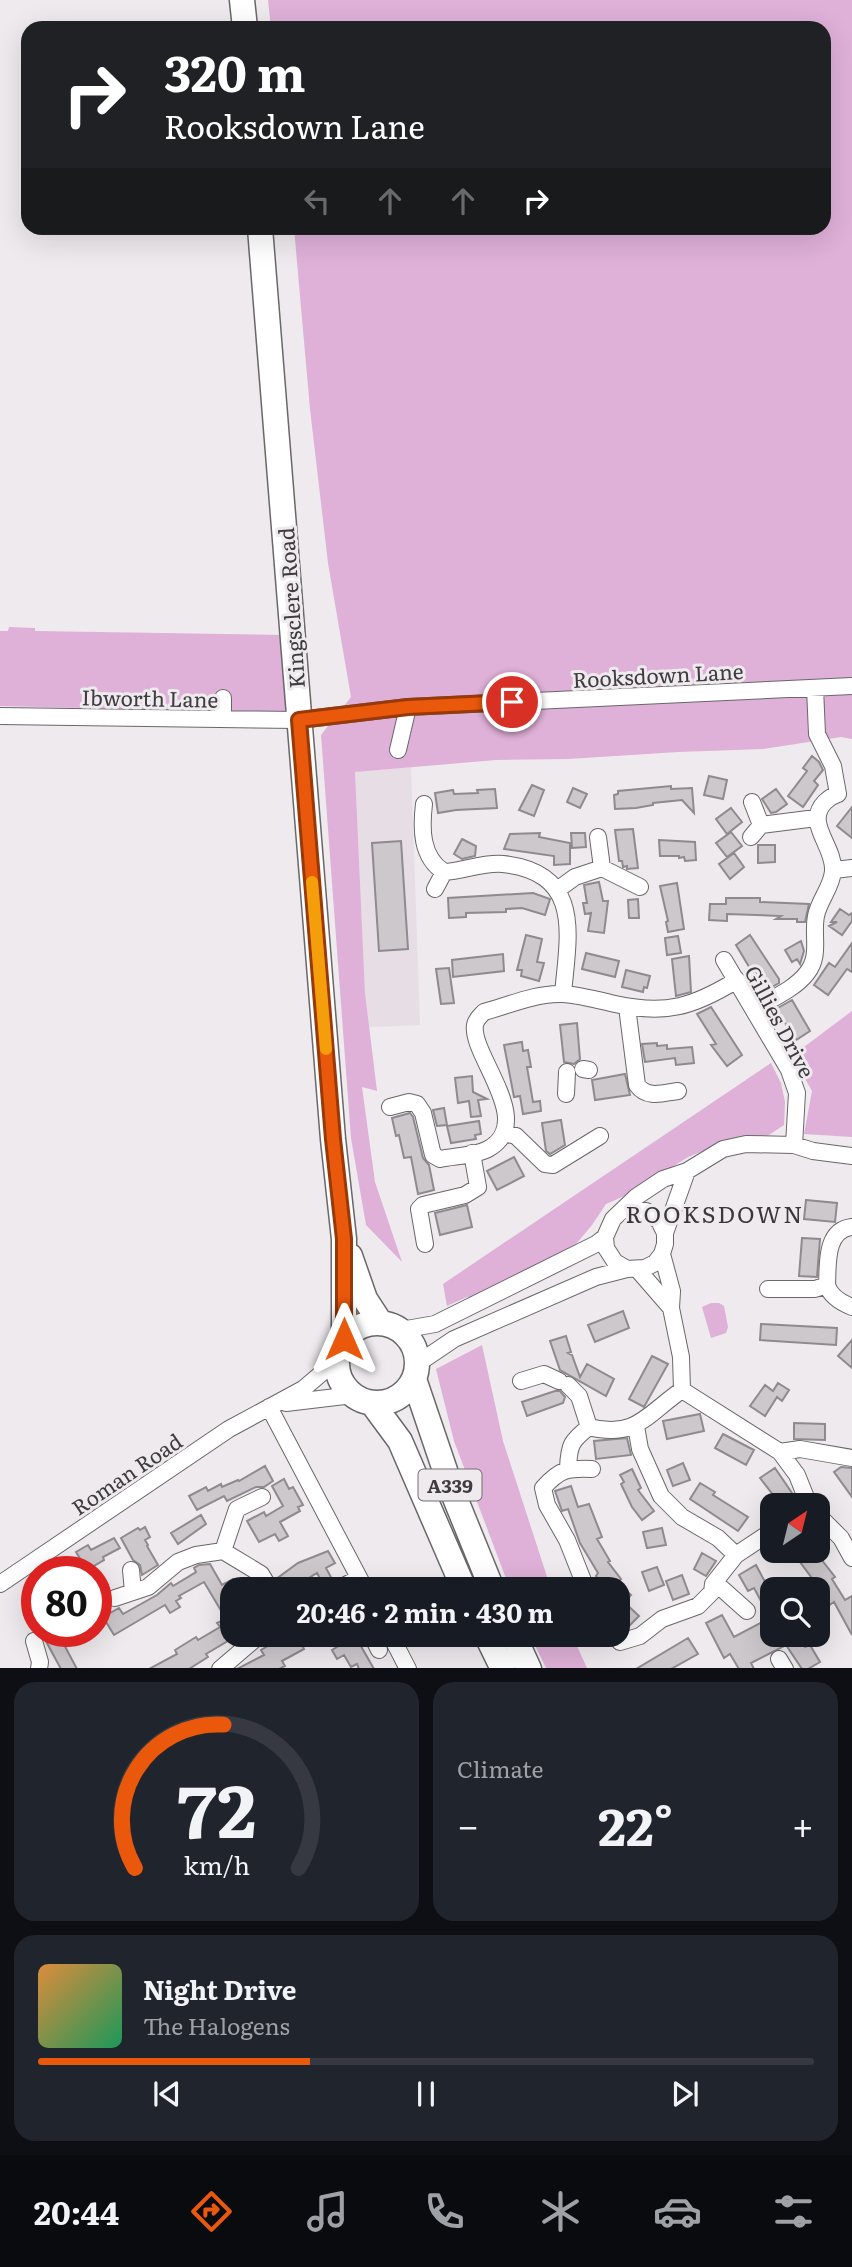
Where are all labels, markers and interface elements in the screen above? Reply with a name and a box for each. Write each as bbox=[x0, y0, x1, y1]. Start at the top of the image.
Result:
text: 320 m bbox=[164, 34, 306, 107]
icon: right bbox=[49, 49, 140, 140]
text: Rooksdown Lane bbox=[164, 101, 425, 149]
icon: left bbox=[298, 182, 336, 220]
icon: ahead bbox=[371, 182, 409, 220]
icon: ahead bbox=[444, 182, 482, 220]
icon: right bbox=[517, 182, 555, 220]
street label: Kingsclere Road bbox=[269, 526, 311, 689]
street label: Rooksdown Lane bbox=[572, 654, 744, 694]
pin bbox=[482, 672, 542, 732]
street label: Ibworth Lane bbox=[81, 680, 219, 714]
icon: arrive bbox=[493, 683, 531, 721]
street label: Gillies Drive bbox=[738, 959, 824, 1083]
district label: ROOKSDOWN bbox=[626, 1196, 804, 1230]
position arrow bbox=[307, 1302, 381, 1376]
street label: Roman Road bbox=[65, 1424, 188, 1521]
road number: A339 bbox=[419, 1470, 482, 1500]
north arrow bbox=[760, 1493, 830, 1563]
map controls bbox=[760, 1493, 830, 1647]
speed limit sign: 80 bbox=[21, 1556, 112, 1647]
button: search bbox=[760, 1577, 830, 1647]
text: 20:46 · 2 min · 430 m bbox=[297, 1592, 553, 1631]
text: Climate bbox=[457, 1751, 543, 1785]
text: 72 bbox=[177, 1752, 256, 1860]
text: 22° bbox=[598, 1785, 673, 1862]
text: − bbox=[457, 1795, 479, 1852]
text: + bbox=[792, 1795, 814, 1852]
text: km/h bbox=[183, 1845, 250, 1882]
text: Night Drive bbox=[143, 1969, 297, 2008]
text: The Halogens bbox=[143, 2008, 290, 2042]
icon: previous bbox=[148, 2075, 186, 2113]
icon: pause bbox=[407, 2075, 445, 2113]
icon: next bbox=[666, 2075, 704, 2113]
text: 20:44 bbox=[34, 2187, 119, 2235]
icon: directions bbox=[187, 2187, 236, 2236]
icon: music bbox=[303, 2187, 352, 2236]
icon: phone bbox=[420, 2187, 469, 2236]
icon: climate bbox=[536, 2187, 585, 2236]
icon: car bbox=[653, 2187, 702, 2236]
icon: filters bbox=[769, 2187, 818, 2236]

